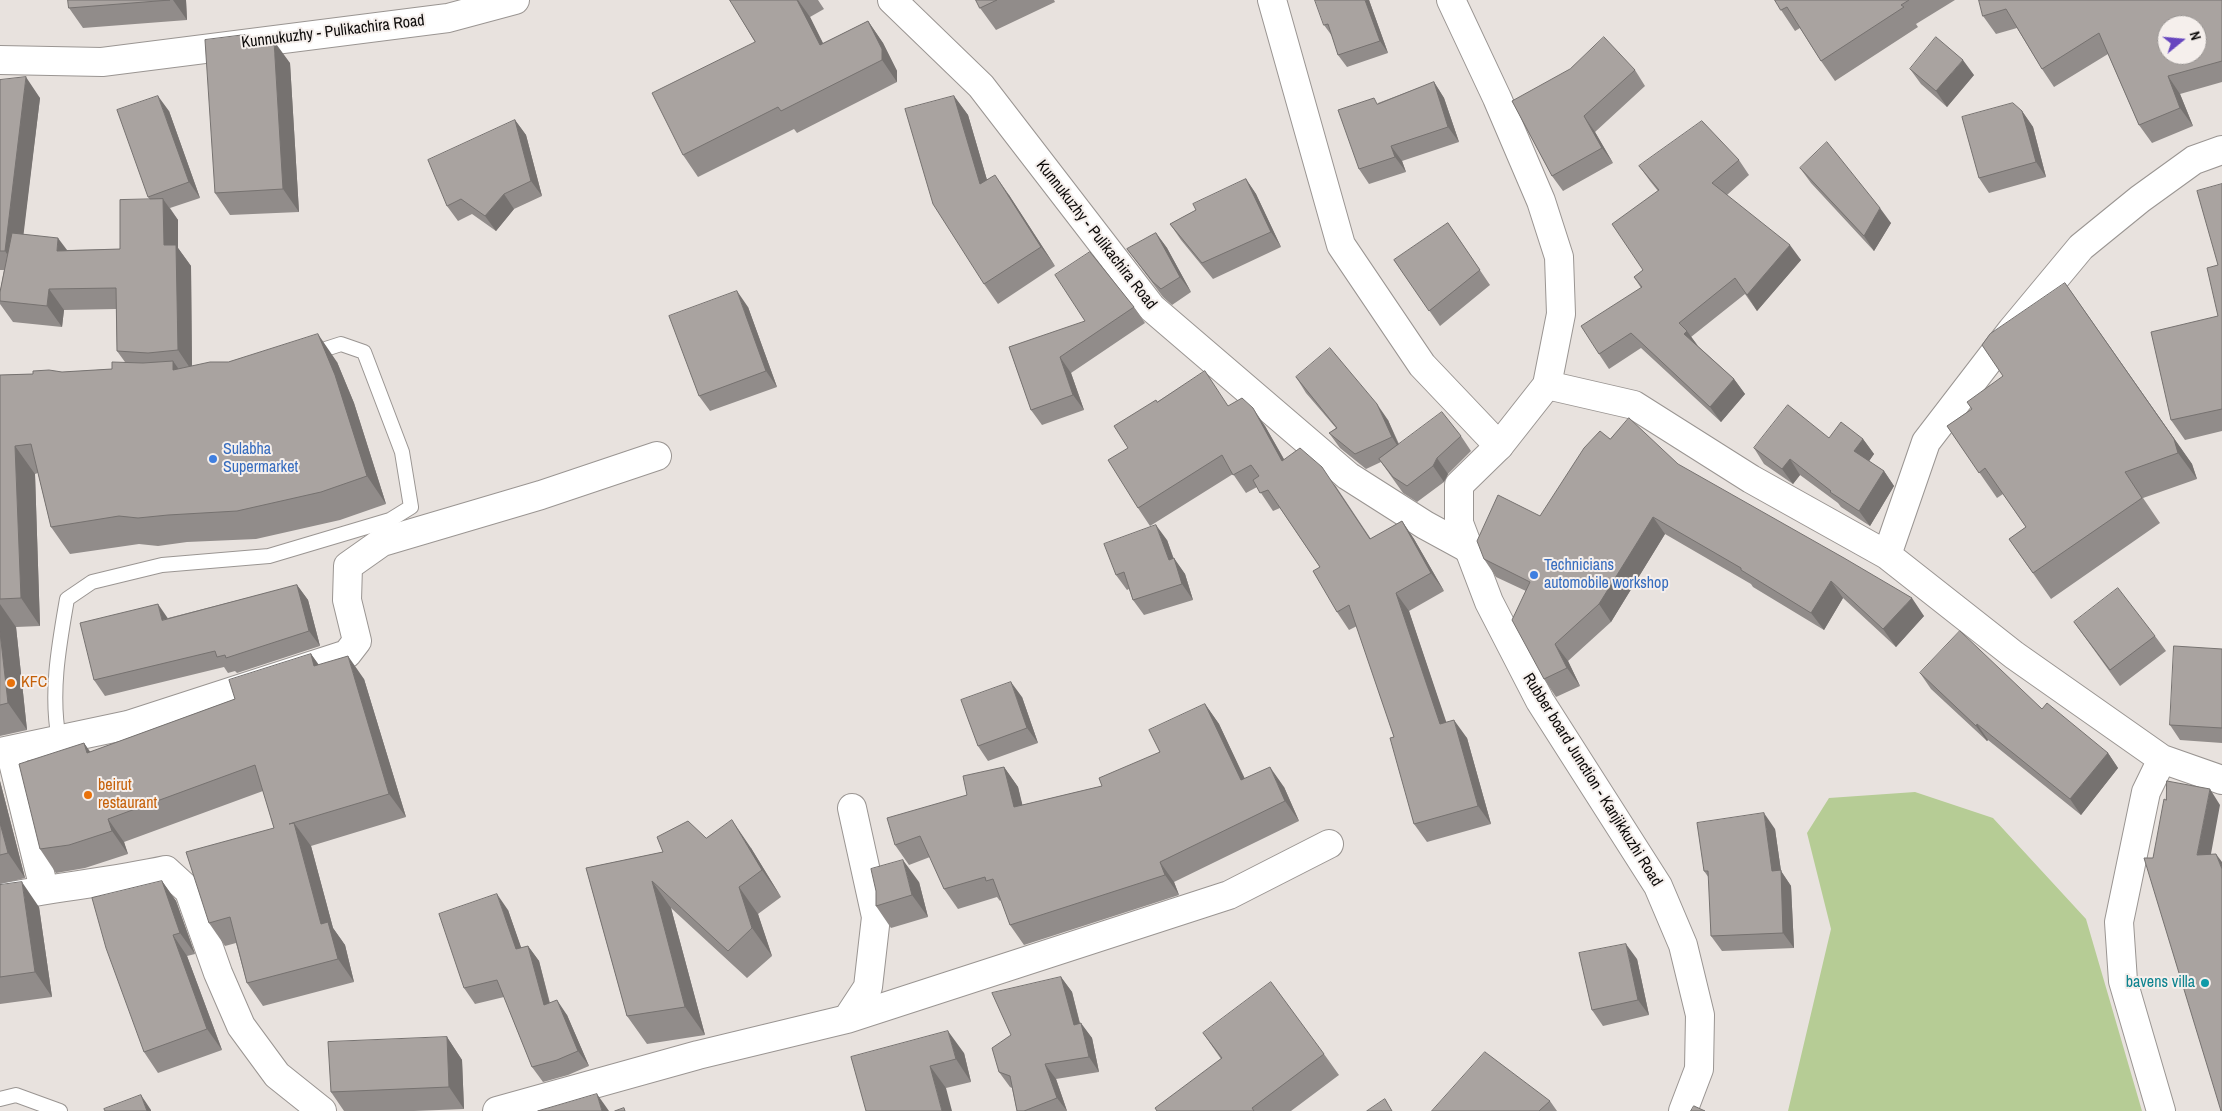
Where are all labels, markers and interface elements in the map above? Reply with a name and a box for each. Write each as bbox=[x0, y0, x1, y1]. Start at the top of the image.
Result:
street label: Kunnukuzhy - Pulikachira Road bbox=[240, 11, 426, 53]
north arrow bbox=[2157, 15, 2207, 65]
text: N bbox=[2186, 29, 2205, 42]
street label: Kunnukuzhy - Pulikachira Road bbox=[1032, 156, 1160, 314]
place label: Sulabha Supermarket bbox=[223, 440, 298, 478]
marker: Sulabha Supermarket bbox=[207, 453, 219, 465]
place label: Technicians automobile workshop bbox=[1544, 556, 1669, 594]
marker: Technicians automobile workshop bbox=[1528, 569, 1540, 581]
street label: Rubber board Junction - Kanjikkuzhi Road bbox=[1518, 670, 1666, 890]
place label: KFC bbox=[21, 673, 47, 693]
marker: KFC bbox=[5, 677, 17, 689]
place label: beirut restaurant bbox=[98, 776, 157, 814]
marker: beirut restaurant bbox=[82, 789, 94, 801]
place label: bavens villa bbox=[2126, 973, 2195, 993]
marker: bavens villa bbox=[2199, 977, 2211, 989]

